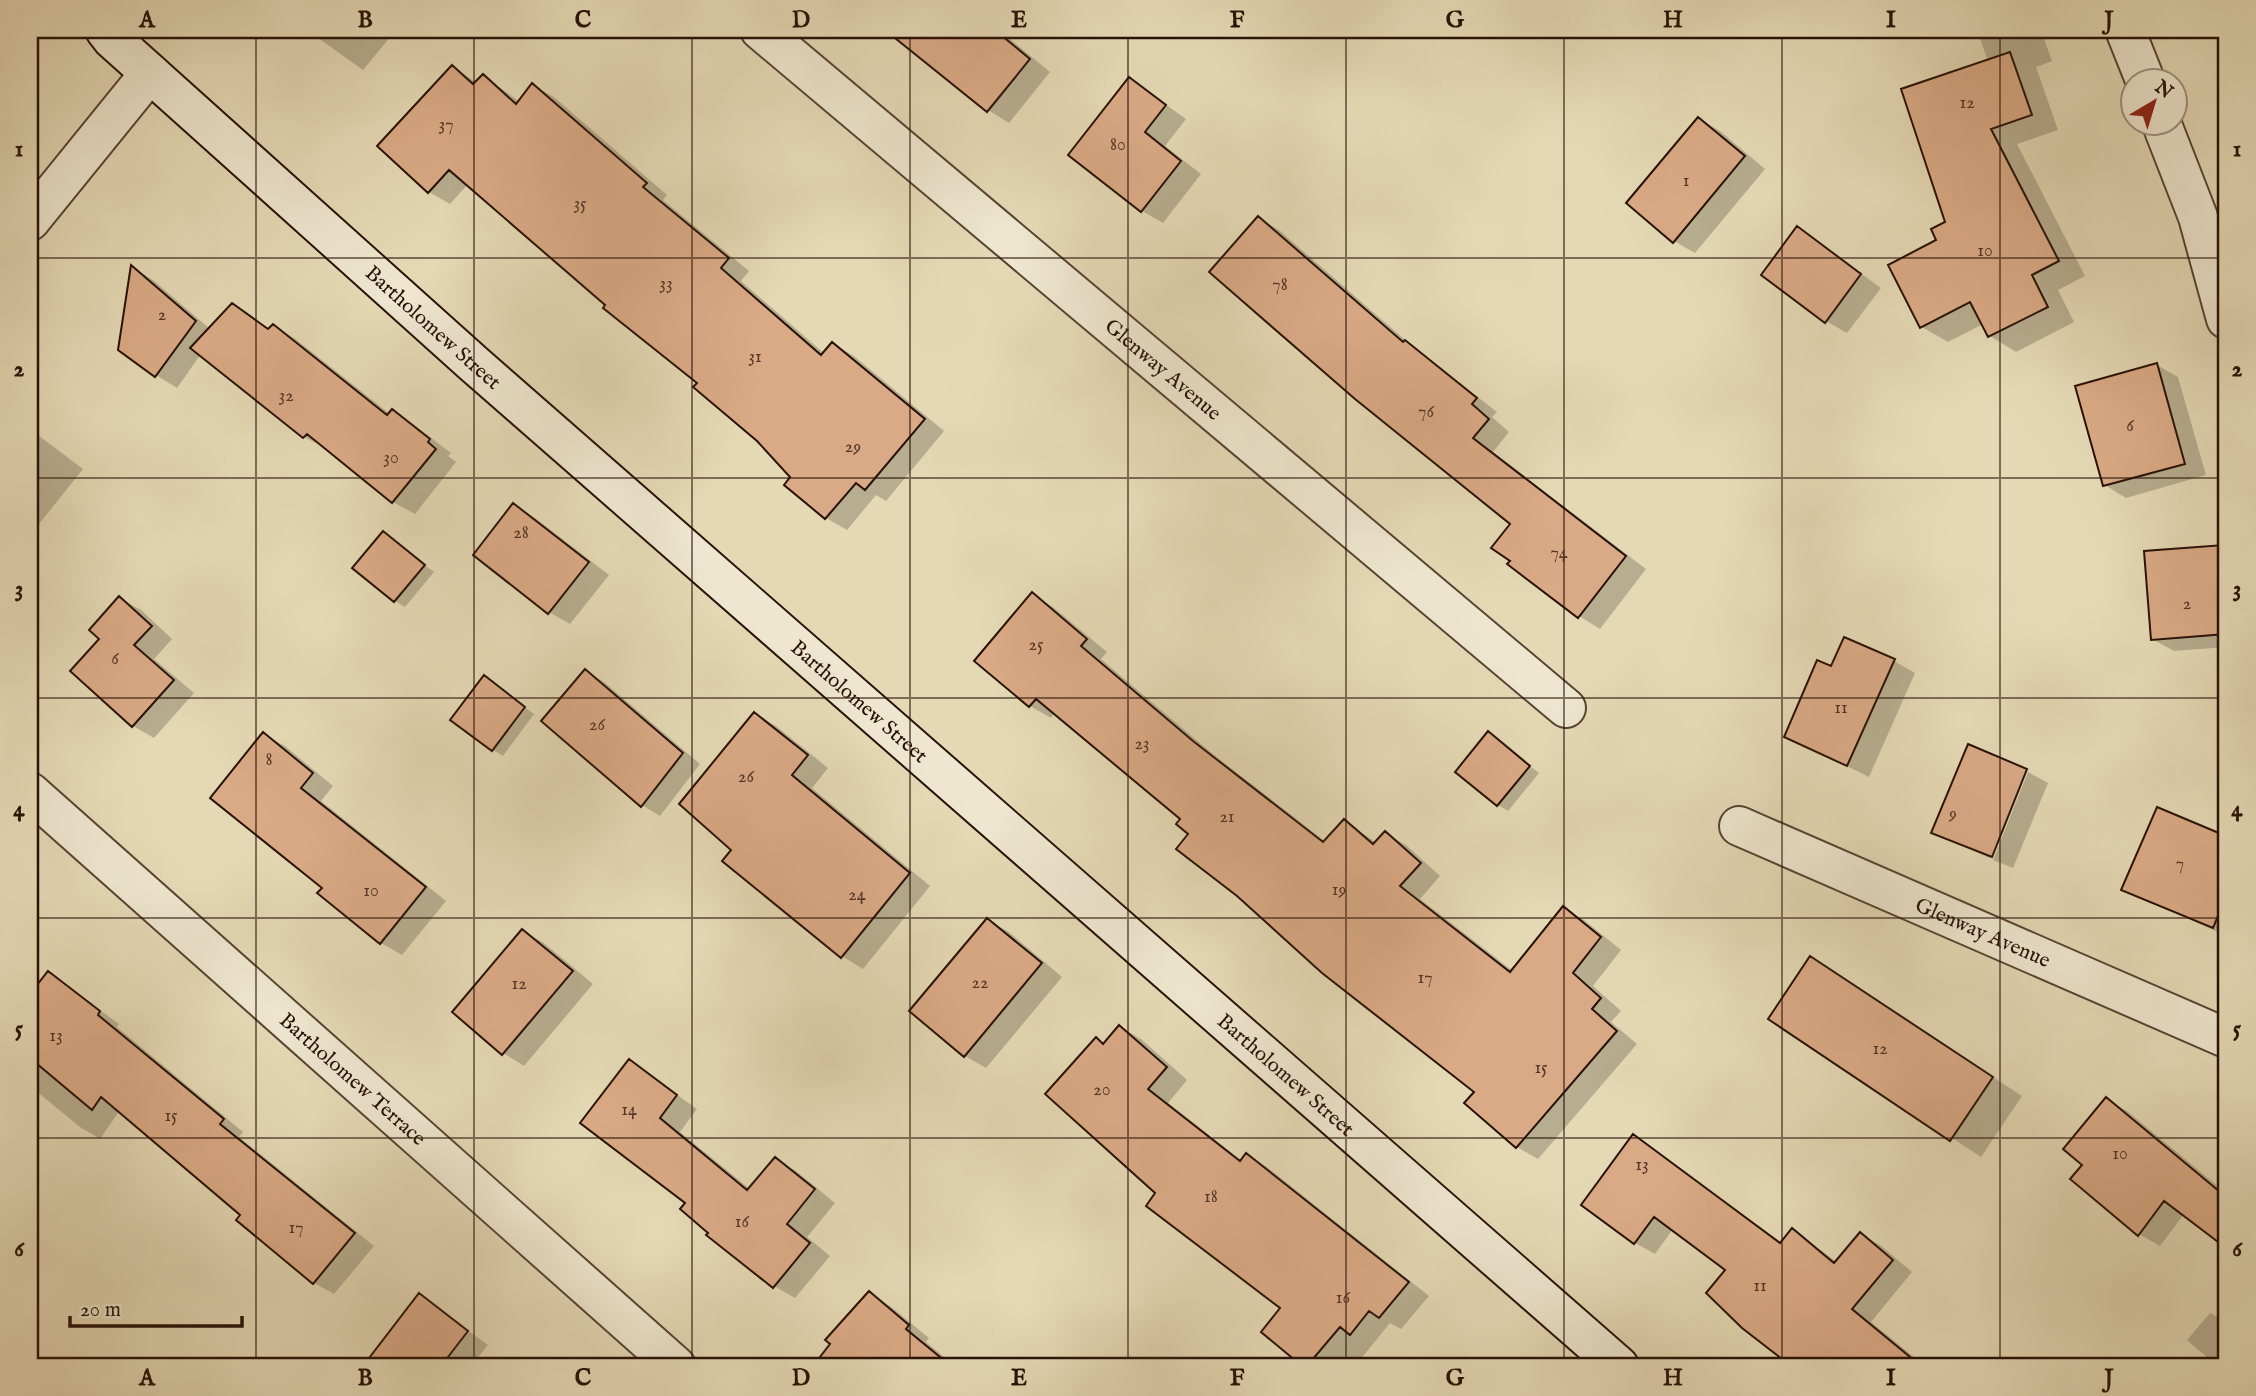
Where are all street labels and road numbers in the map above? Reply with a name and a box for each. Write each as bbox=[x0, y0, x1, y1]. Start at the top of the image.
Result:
street label: Bartholomew Street bbox=[359, 260, 506, 396]
street label: Glenway Avenue bbox=[1098, 313, 1227, 428]
street label: Bartholomew Street bbox=[784, 635, 933, 770]
street label: Glenway Avenue bbox=[1911, 892, 2054, 975]
street label: Bartholomew Terrace bbox=[273, 1008, 431, 1153]
street label: Bartholomew Street bbox=[1211, 1008, 1359, 1143]

